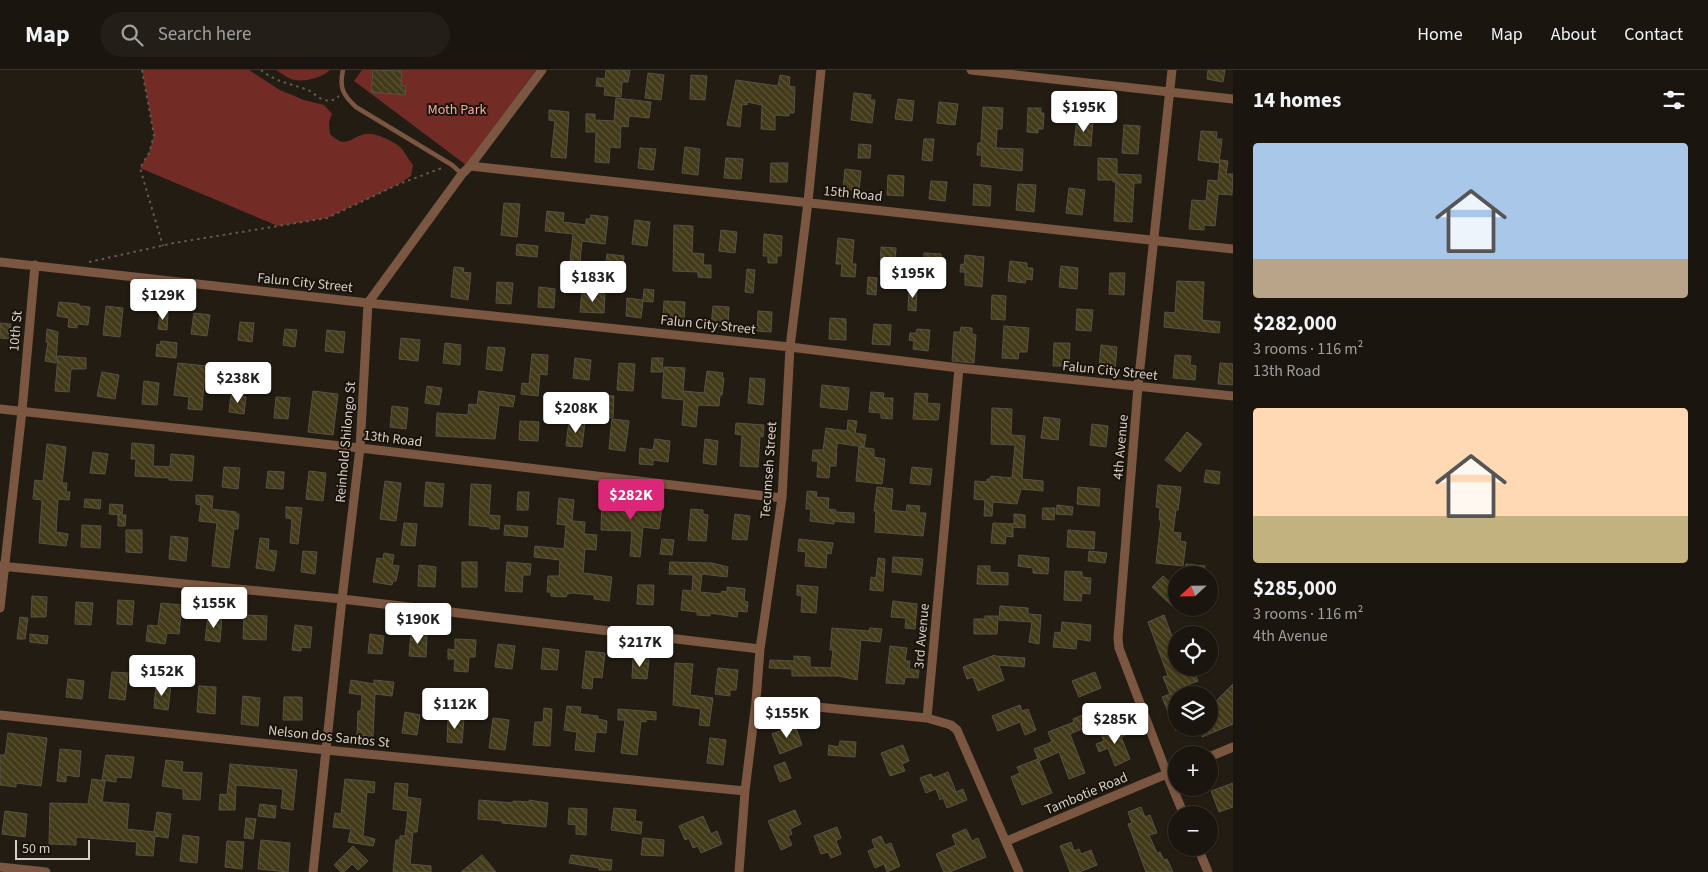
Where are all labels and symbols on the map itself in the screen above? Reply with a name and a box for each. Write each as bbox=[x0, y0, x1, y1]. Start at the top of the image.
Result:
pin: $195K bbox=[1049, 90, 1119, 133]
park label: Moth Park bbox=[428, 100, 486, 120]
street label: 15th Road bbox=[822, 181, 883, 207]
pin: $195K bbox=[878, 256, 948, 299]
pin: $183K bbox=[558, 260, 628, 303]
street label: Falun City Street bbox=[256, 268, 354, 298]
pin: $129K bbox=[128, 278, 198, 321]
street label: 10th St bbox=[4, 310, 28, 352]
street label: Falun City Street bbox=[659, 310, 757, 340]
street label: Falun City Street bbox=[1061, 356, 1159, 386]
pin: $238K bbox=[203, 362, 273, 404]
street label: Reinhold Shilongo St bbox=[331, 380, 361, 504]
pin: $208K bbox=[541, 392, 611, 434]
street label: 4th Avenue bbox=[1108, 414, 1134, 480]
street label: Tecumseh Street bbox=[756, 421, 782, 519]
street label: 13th Road bbox=[362, 425, 423, 453]
pin: $282K bbox=[596, 478, 666, 521]
north arrow bbox=[1168, 566, 1218, 616]
pin: $155K bbox=[179, 586, 249, 629]
pin: $190K bbox=[383, 602, 453, 645]
street label: 3rd Avenue bbox=[909, 603, 935, 670]
pin: $217K bbox=[605, 626, 675, 668]
pin: $152K bbox=[127, 654, 197, 697]
pin: $112K bbox=[420, 688, 490, 730]
pin: $155K bbox=[752, 696, 822, 739]
pin: $285K bbox=[1080, 702, 1150, 745]
street label: Nelson dos Santos St bbox=[267, 721, 391, 753]
street label: Tambotie Road bbox=[1042, 767, 1131, 820]
scale bar bbox=[15, 837, 90, 860]

